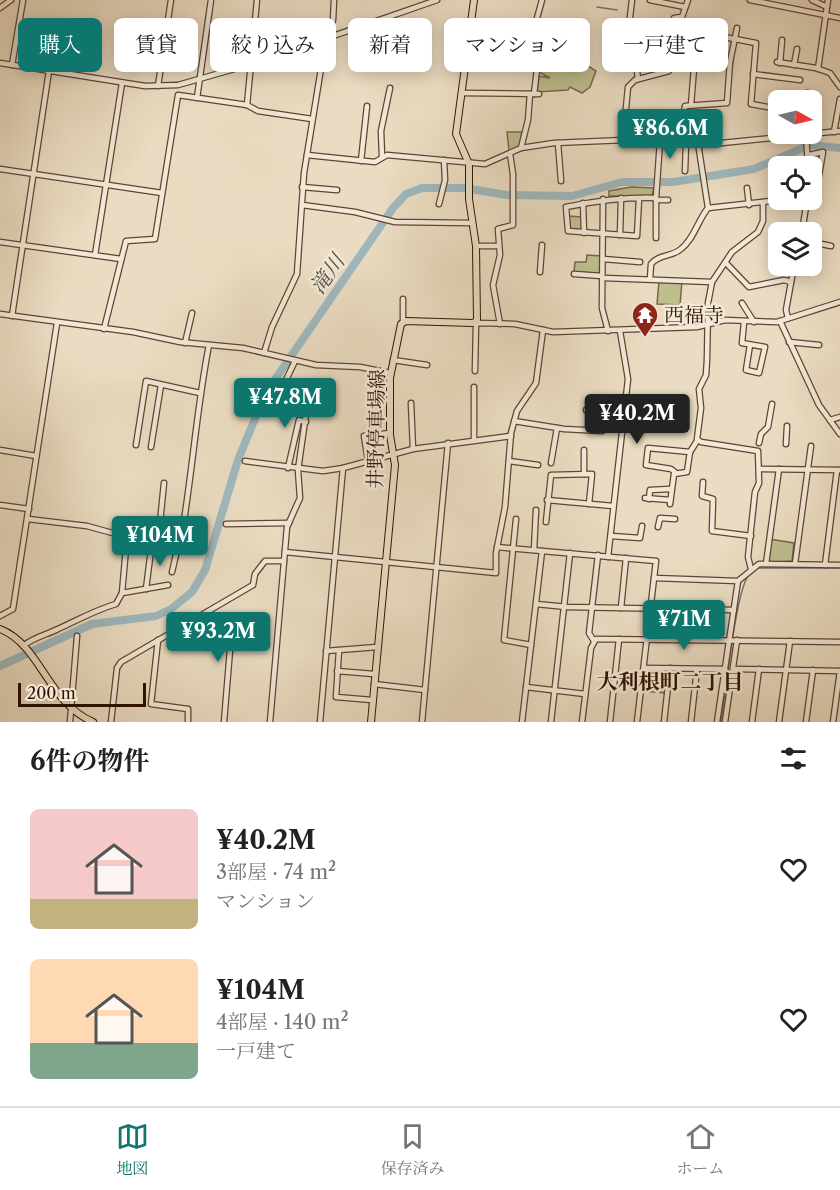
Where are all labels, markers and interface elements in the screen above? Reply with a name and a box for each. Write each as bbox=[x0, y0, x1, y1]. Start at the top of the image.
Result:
chip: 購入 bbox=[18, 18, 102, 72]
chip: 賃貸 bbox=[114, 18, 198, 72]
chip: 絞り込み bbox=[210, 18, 336, 72]
chip: 新着 bbox=[348, 18, 432, 72]
chip: マンション bbox=[444, 18, 590, 72]
chip: 一戸建て bbox=[602, 18, 728, 72]
north arrow bbox=[768, 90, 822, 144]
map controls bbox=[768, 90, 822, 276]
pin: ¥86.6M bbox=[621, 109, 719, 160]
text: ¥86.6M bbox=[632, 116, 708, 140]
button: locate bbox=[768, 156, 822, 210]
button: layers bbox=[768, 222, 822, 276]
water label: 滝川 bbox=[305, 248, 350, 298]
temple icon: 西福寺 bbox=[630, 300, 660, 338]
place label: 西福寺 bbox=[664, 303, 724, 327]
street label: 井野停車場線 bbox=[363, 369, 389, 489]
pin: ¥47.8M bbox=[236, 378, 334, 429]
text: ¥47.8M bbox=[248, 385, 322, 409]
pin: ¥40.2M bbox=[588, 394, 686, 445]
text: ¥40.2M bbox=[599, 401, 675, 425]
pin: ¥104M bbox=[118, 516, 202, 567]
text: ¥104M bbox=[126, 523, 194, 547]
pin: ¥71M bbox=[648, 600, 720, 651]
text: ¥71M bbox=[657, 607, 711, 631]
pin: ¥93.2M bbox=[169, 612, 267, 663]
text: ¥93.2M bbox=[180, 619, 256, 643]
district label: 大利根町二丁目 bbox=[597, 669, 744, 694]
scale bar bbox=[18, 680, 146, 708]
text: 200 m bbox=[27, 683, 76, 703]
icon: filters bbox=[777, 742, 810, 775]
text: 6件の物件 bbox=[30, 745, 150, 777]
text: ¥40.2M bbox=[216, 824, 316, 856]
icon: home bbox=[78, 833, 150, 905]
icon: heart bbox=[777, 853, 810, 886]
text: 3部屋 · 74 m² bbox=[216, 860, 336, 884]
text: マンション bbox=[216, 889, 315, 913]
text: ¥104M bbox=[216, 974, 305, 1006]
icon: home bbox=[78, 983, 150, 1055]
icon: heart bbox=[777, 1003, 810, 1036]
text: 4部屋 · 140 m² bbox=[216, 1010, 349, 1034]
text: 一戸建て bbox=[216, 1039, 296, 1063]
tab: 地図 bbox=[116, 1120, 149, 1179]
tab: 保存済み bbox=[380, 1120, 445, 1179]
tab: ホーム bbox=[676, 1120, 724, 1179]

